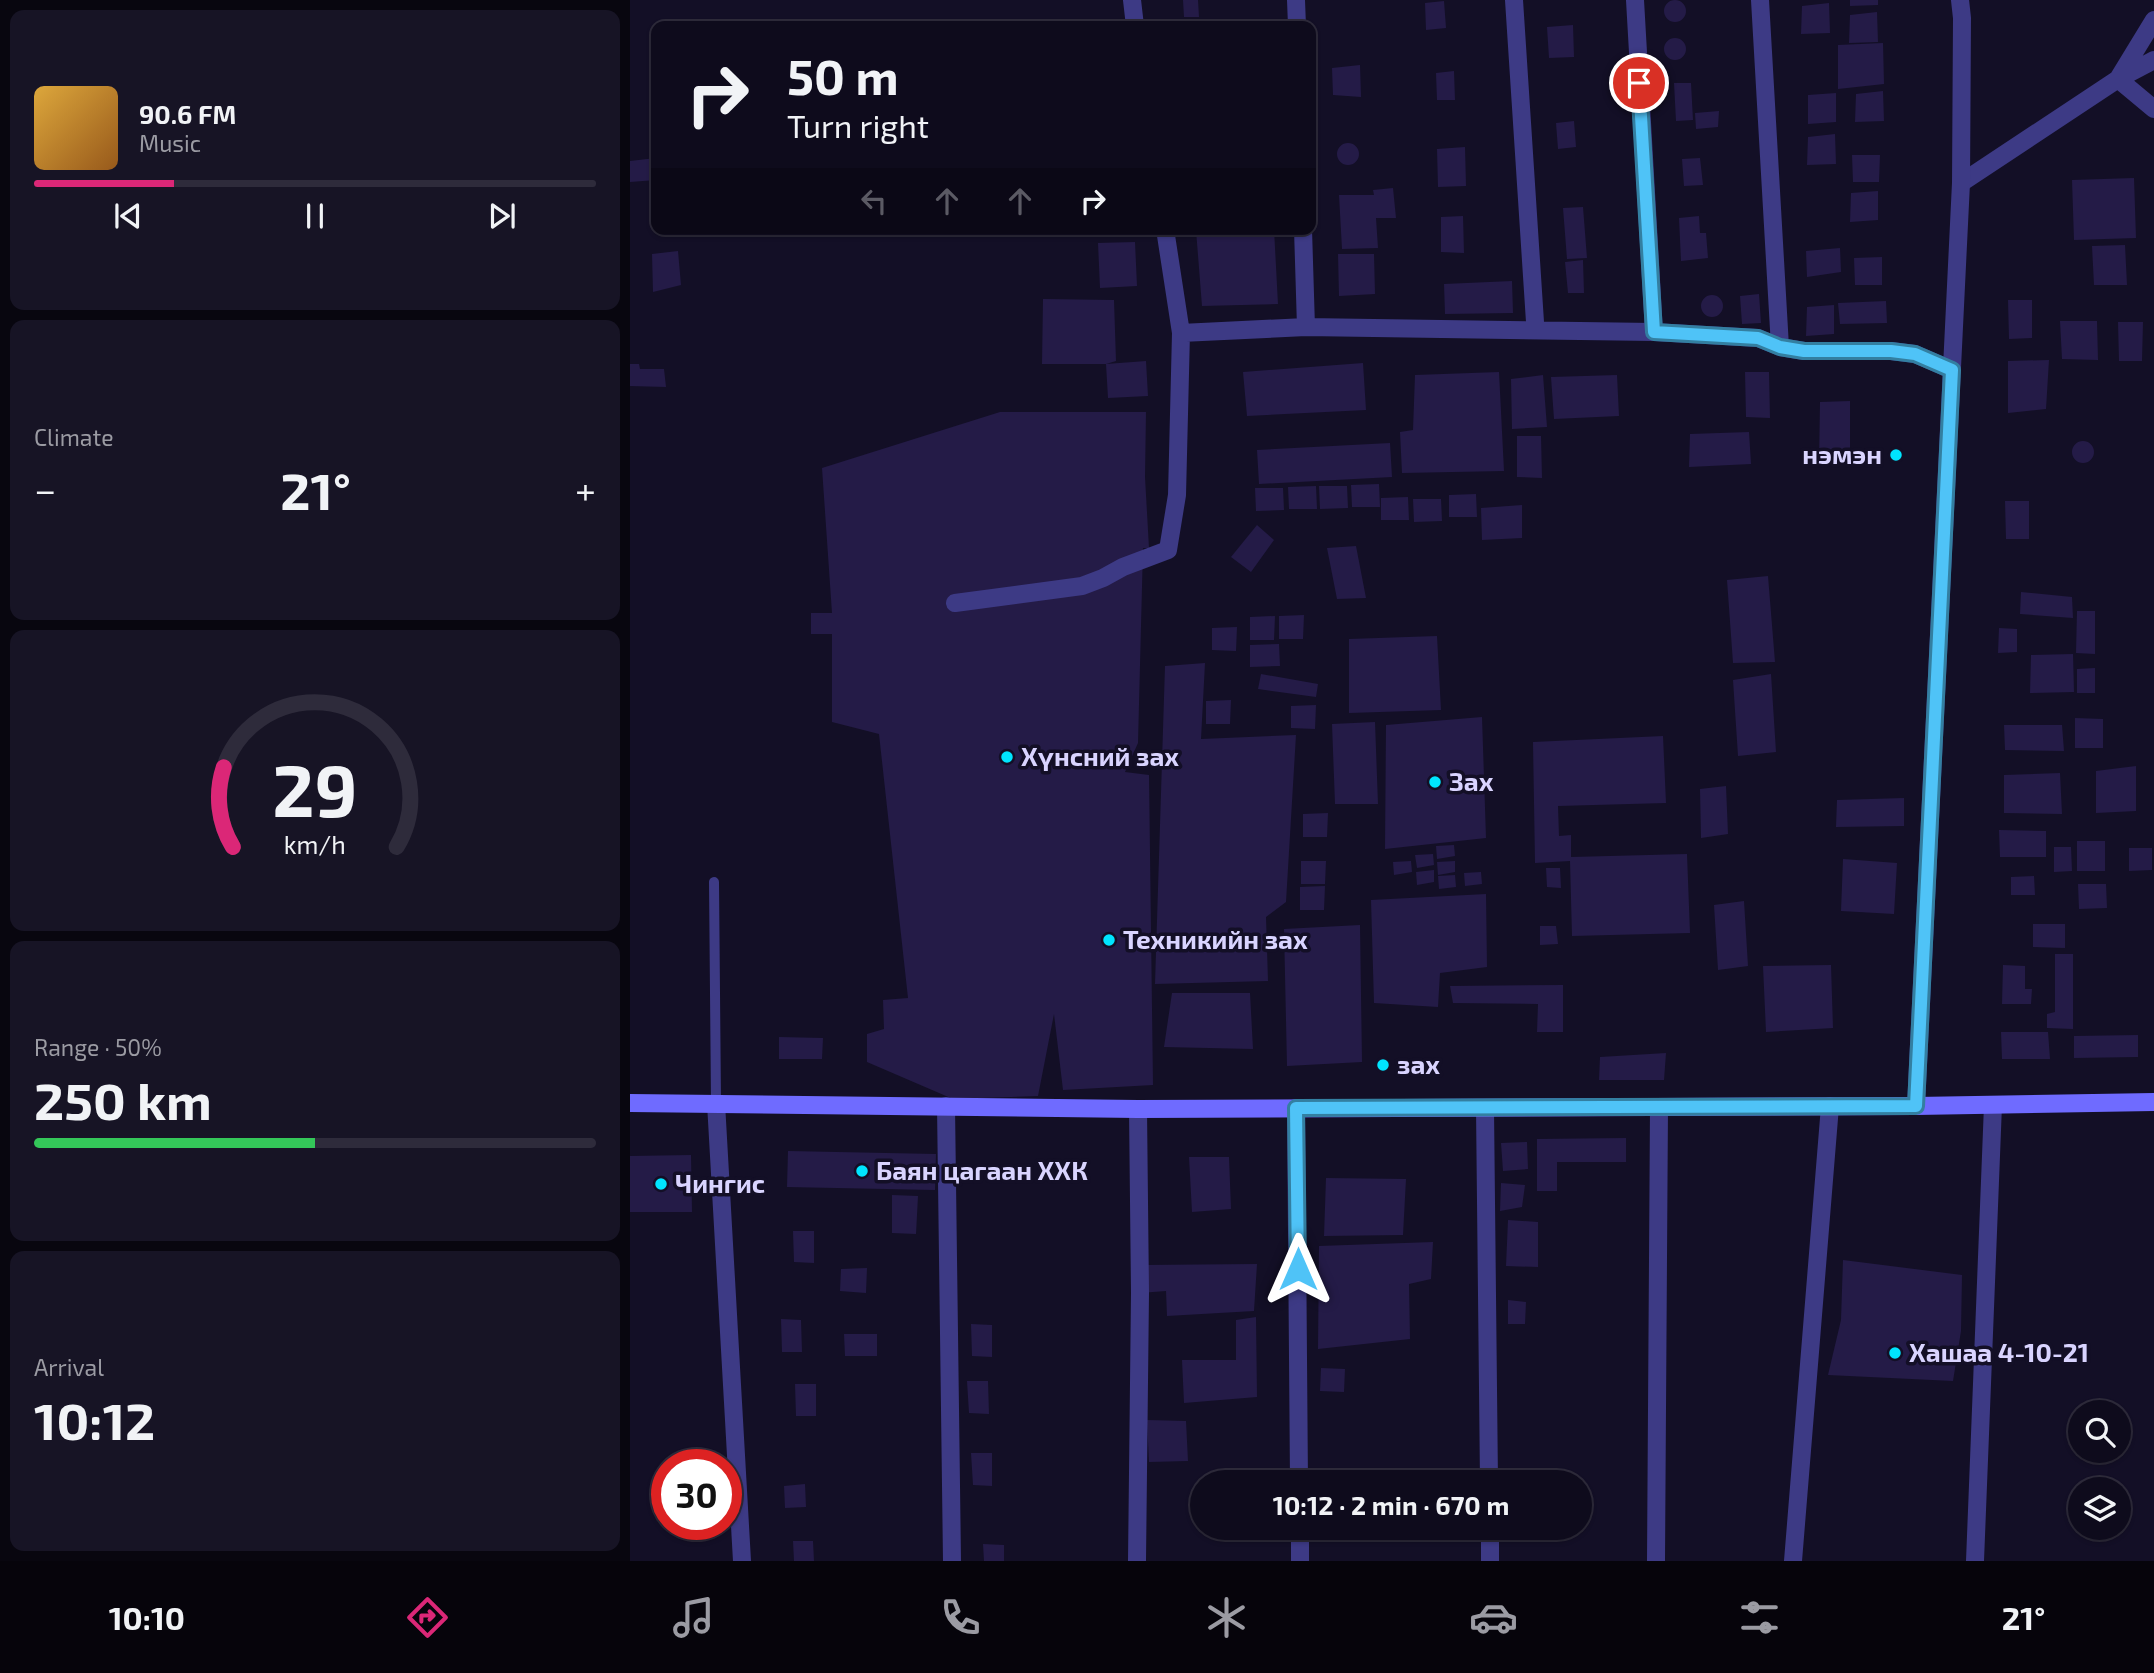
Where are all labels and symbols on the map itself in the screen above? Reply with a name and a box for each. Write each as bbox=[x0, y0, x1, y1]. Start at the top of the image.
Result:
pin bbox=[1609, 53, 1669, 113]
place label: нэмэн bbox=[1802, 438, 1882, 469]
marker: нэмэн bbox=[1888, 447, 1904, 463]
place label: Хүнсний зах bbox=[1021, 740, 1179, 771]
marker: Хүнсний зах bbox=[999, 749, 1015, 765]
place label: Зах bbox=[1449, 765, 1494, 796]
marker: Зах bbox=[1427, 774, 1443, 790]
place label: Техникийн зах bbox=[1123, 923, 1308, 954]
marker: Техникийн зах bbox=[1101, 932, 1117, 948]
place label: зах bbox=[1397, 1048, 1440, 1079]
marker: зах bbox=[1375, 1057, 1391, 1073]
place label: Баян цагаан ХХК bbox=[876, 1154, 1088, 1185]
marker: Баян цагаан ХХК bbox=[854, 1163, 870, 1179]
place label: Чингис bbox=[675, 1167, 765, 1198]
marker: Чингис bbox=[653, 1176, 669, 1192]
position arrow bbox=[1261, 1232, 1335, 1306]
place label: Хашаа 4-10-21 bbox=[1909, 1336, 2089, 1367]
marker: Хашаа 4-10-21 bbox=[1887, 1345, 1903, 1361]
speed limit sign: 30 bbox=[651, 1449, 742, 1540]

